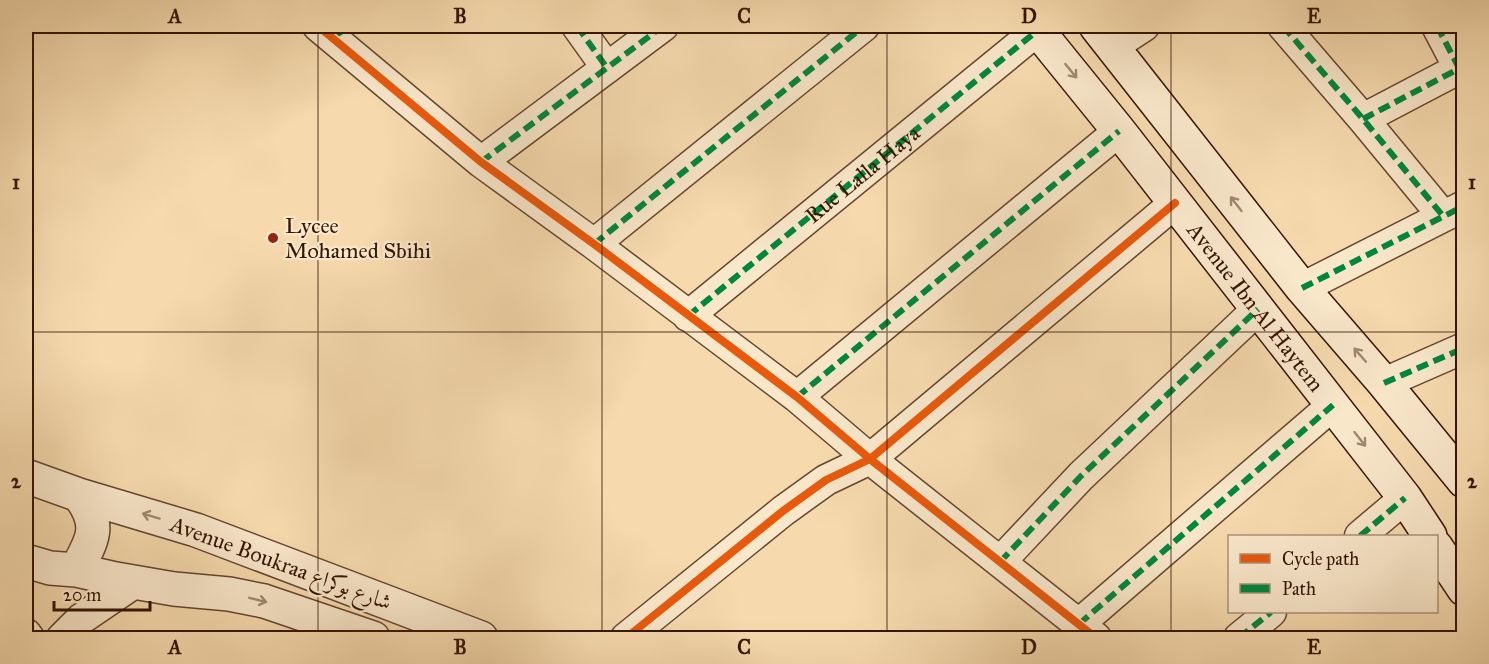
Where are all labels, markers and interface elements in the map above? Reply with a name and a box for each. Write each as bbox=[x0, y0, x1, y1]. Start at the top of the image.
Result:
text: A bbox=[166, 4, 182, 28]
text: B bbox=[453, 4, 467, 28]
text: C bbox=[737, 4, 751, 28]
text: D bbox=[1021, 4, 1037, 28]
text: E bbox=[1307, 4, 1322, 28]
one-way arrow bbox=[1064, 63, 1077, 79]
street label: Rue Lalla Haya bbox=[799, 118, 926, 228]
text: 1 bbox=[12, 170, 20, 194]
text: 1 bbox=[1468, 170, 1476, 194]
one-way arrow bbox=[1229, 197, 1242, 213]
place label: Lycee Mohamed Sbihi bbox=[285, 212, 431, 264]
street label: Avenue Ibn Al Haytem bbox=[1181, 216, 1331, 397]
marker: Lycee Mohamed Sbihi bbox=[266, 231, 280, 245]
one-way arrow bbox=[1353, 348, 1367, 363]
one-way arrow bbox=[1353, 431, 1366, 447]
text: 2 bbox=[11, 469, 22, 493]
text: 2 bbox=[1467, 469, 1478, 493]
one-way arrow bbox=[142, 510, 161, 521]
street label: Avenue Boukraa شارع بوكراع bbox=[164, 510, 395, 620]
legend bbox=[1228, 535, 1438, 613]
text: Cycle path bbox=[1282, 548, 1359, 570]
scale bar bbox=[54, 574, 150, 612]
text: Path bbox=[1282, 578, 1316, 600]
text: 20 m bbox=[63, 584, 101, 606]
one-way arrow bbox=[248, 595, 267, 607]
text: A bbox=[166, 635, 182, 659]
text: B bbox=[453, 635, 467, 659]
text: C bbox=[737, 635, 751, 659]
text: D bbox=[1021, 635, 1037, 659]
text: E bbox=[1307, 635, 1322, 659]

